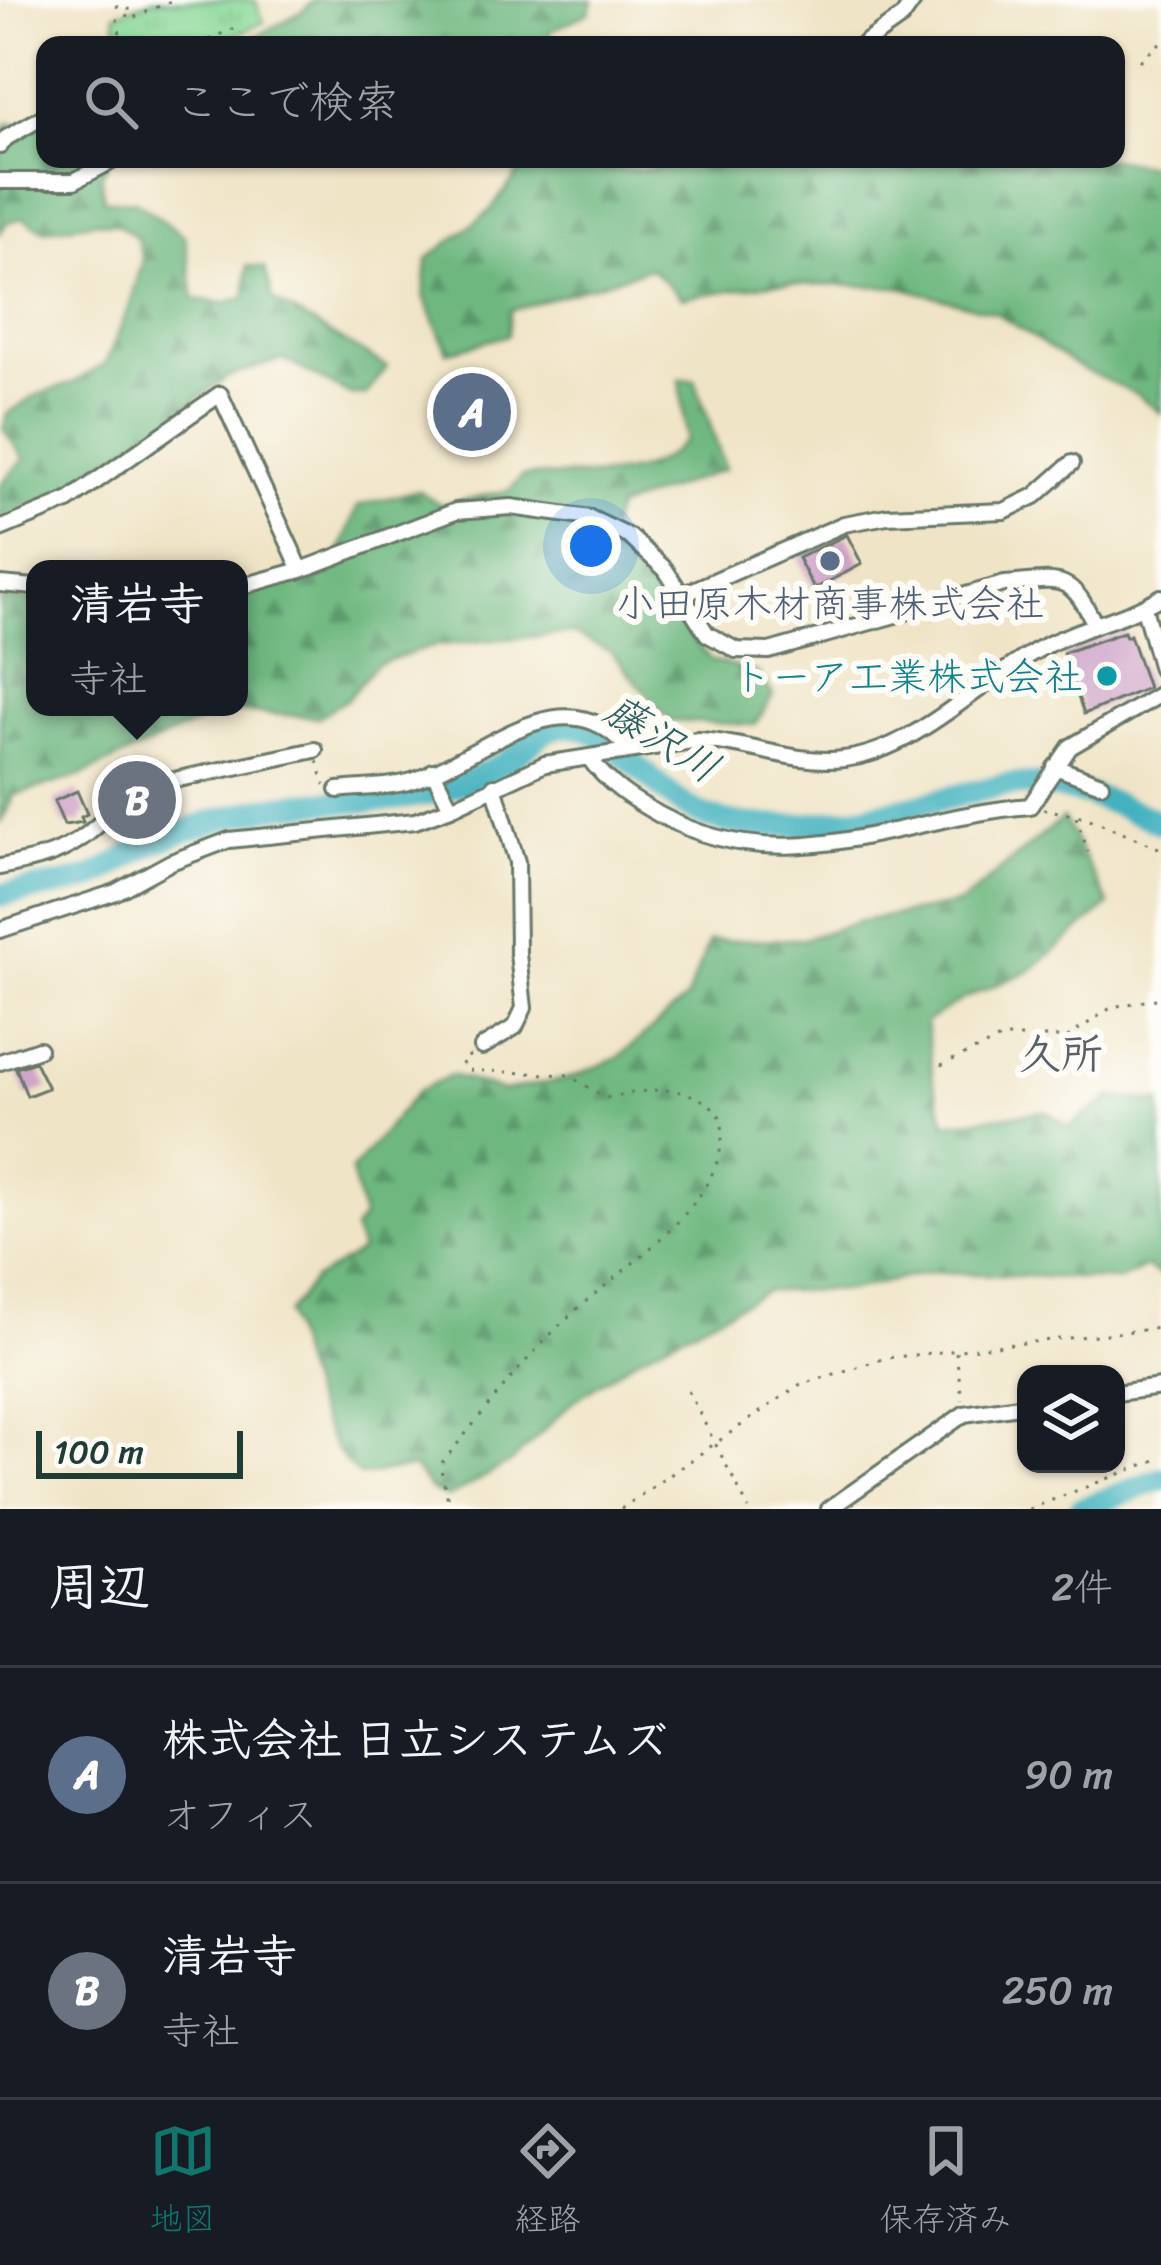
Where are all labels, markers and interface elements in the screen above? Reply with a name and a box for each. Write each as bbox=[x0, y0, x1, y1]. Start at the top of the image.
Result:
search box bbox=[36, 36, 1125, 168]
text: ここで検索 bbox=[174, 62, 399, 142]
icon: search bbox=[78, 69, 144, 135]
pin: A bbox=[433, 367, 511, 457]
your location bbox=[561, 516, 621, 576]
marker: 小田原木材商事株式会社 bbox=[817, 548, 843, 574]
popup bbox=[26, 560, 248, 716]
text: 清岩寺 bbox=[69, 564, 205, 644]
place label: 小田原木材商事株式会社 bbox=[615, 569, 1045, 638]
place label: トーア工業株式会社 bbox=[733, 642, 1083, 711]
text: 寺社 bbox=[69, 644, 148, 713]
marker: トーア工業株式会社 bbox=[1094, 663, 1120, 689]
water label: 藤沢川 bbox=[589, 674, 735, 804]
pin: B bbox=[98, 755, 176, 845]
district label: 久所 bbox=[1019, 1017, 1103, 1091]
map controls bbox=[1017, 1365, 1125, 1473]
button: layers bbox=[1017, 1365, 1125, 1473]
text: 100 m bbox=[54, 1423, 144, 1481]
scale bar bbox=[36, 1425, 243, 1478]
text: 周辺 bbox=[48, 1542, 150, 1632]
text: 2件 bbox=[1051, 1553, 1113, 1622]
text: 株式会社 日立システムズ bbox=[162, 1700, 668, 1780]
text: A bbox=[74, 1740, 100, 1809]
text: 90 m bbox=[1024, 1740, 1113, 1809]
text: オフィス bbox=[162, 1780, 318, 1849]
text: 清岩寺 bbox=[162, 1916, 297, 1996]
text: B bbox=[75, 1956, 99, 2025]
text: 250 m bbox=[1002, 1956, 1113, 2025]
text: 寺社 bbox=[162, 1996, 240, 2065]
tab: 地図 bbox=[150, 2118, 216, 2248]
tab: 経路 bbox=[515, 2118, 581, 2248]
tab: 保存済み bbox=[880, 2118, 1012, 2248]

